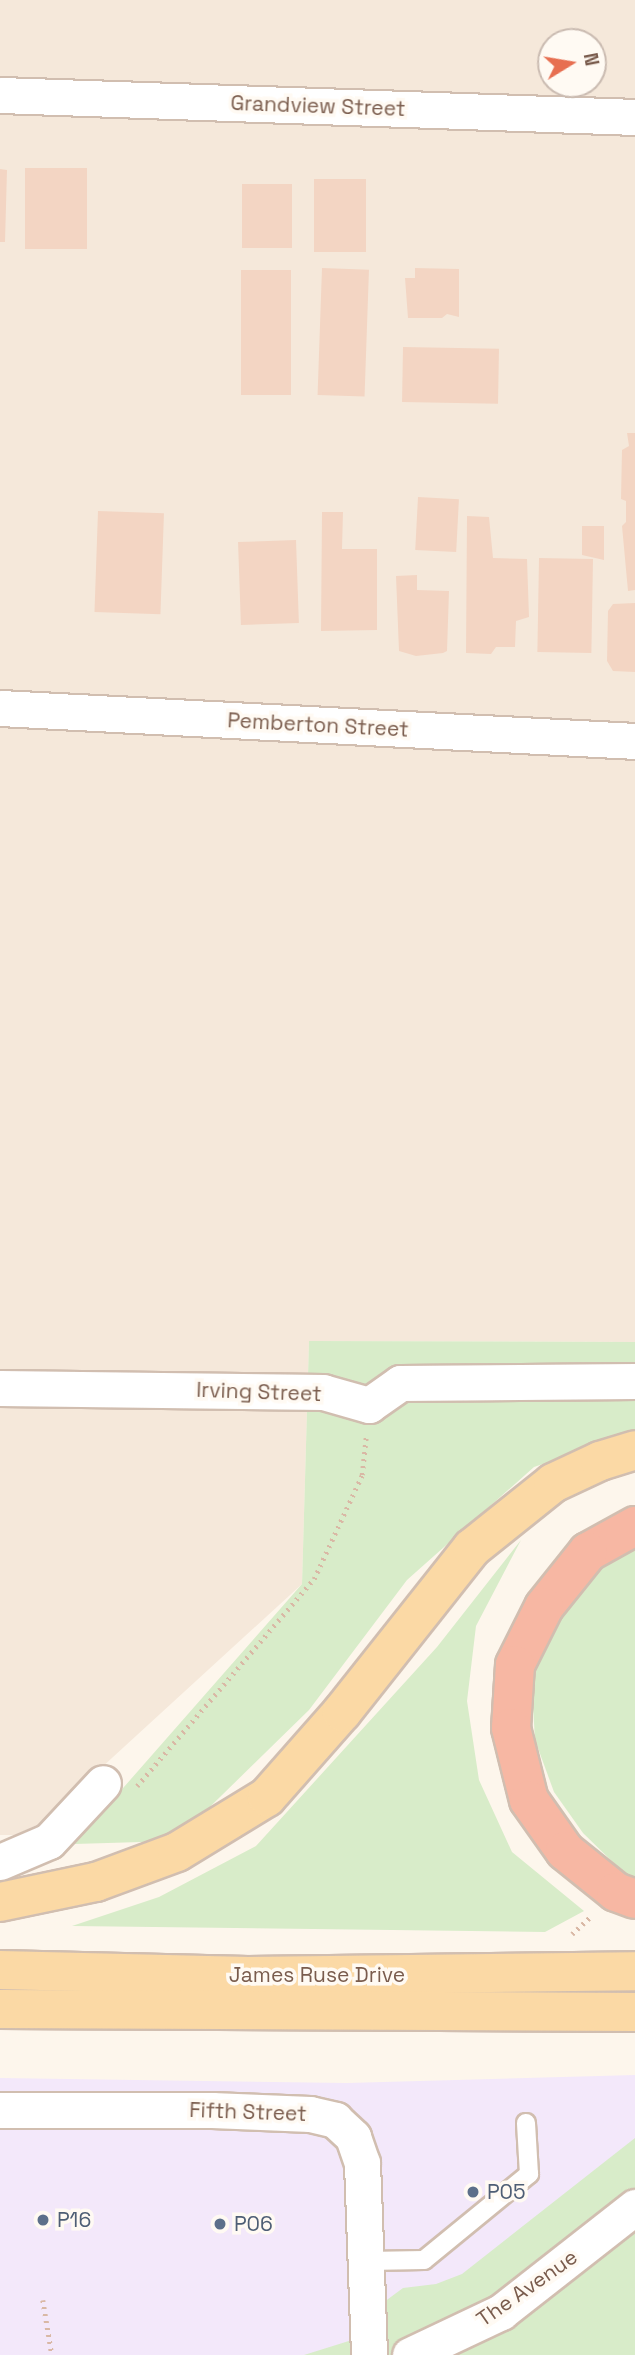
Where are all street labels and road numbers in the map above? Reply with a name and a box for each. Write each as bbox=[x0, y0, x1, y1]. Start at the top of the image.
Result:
street label: Grandview Street bbox=[230, 90, 406, 122]
street label: Pemberton Street bbox=[227, 708, 409, 742]
street label: Irving Street bbox=[196, 1377, 322, 1407]
street label: James Ruse Drive bbox=[229, 1962, 405, 1988]
street label: Fifth Street bbox=[189, 2097, 307, 2127]
street label: The Avenue bbox=[472, 2244, 582, 2332]

